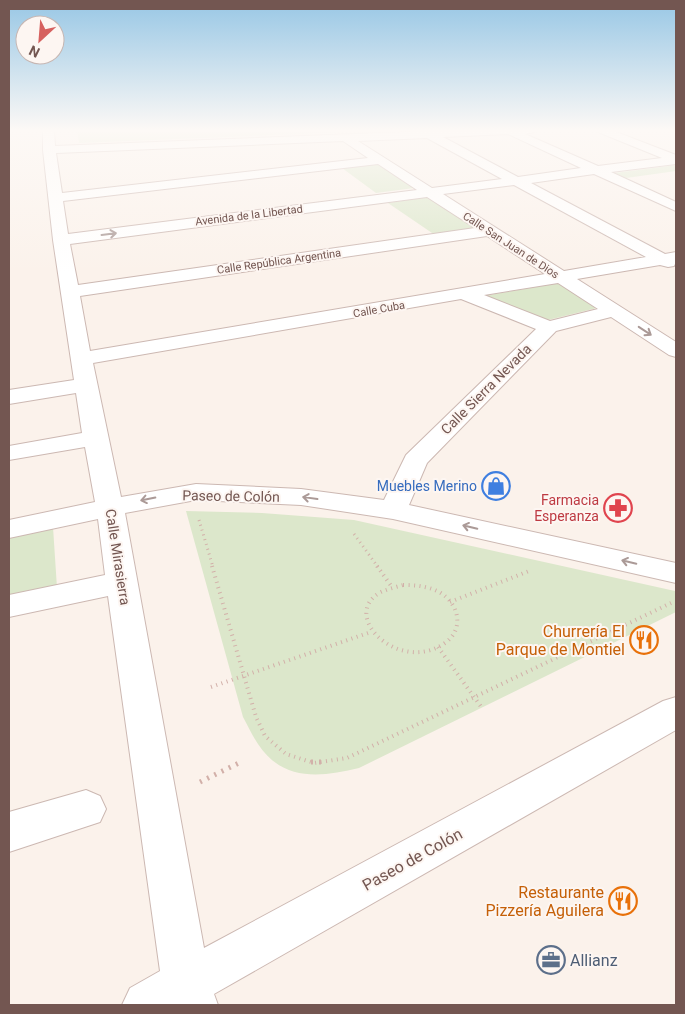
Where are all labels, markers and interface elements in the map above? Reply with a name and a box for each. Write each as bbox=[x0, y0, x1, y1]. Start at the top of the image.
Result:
north arrow bbox=[15, 15, 65, 65]
text: N bbox=[26, 42, 42, 61]
street label: Avenida de la Libertad bbox=[195, 202, 304, 229]
street label: Calle San Juan de Dios bbox=[460, 209, 561, 282]
one-way arrow bbox=[101, 228, 117, 238]
street label: Calle República Argentina bbox=[216, 246, 342, 277]
street label: Calle Cuba bbox=[352, 299, 406, 320]
one-way arrow bbox=[638, 326, 652, 337]
street label: Calle Sierra Nevada bbox=[438, 341, 534, 437]
shop icon: Muebles Merino bbox=[481, 471, 511, 501]
place label: Muebles Merino bbox=[377, 478, 477, 494]
street label: Paseo de Colón bbox=[182, 487, 280, 505]
place label: Farmacia Esperanza bbox=[534, 492, 599, 524]
one-way arrow bbox=[302, 493, 318, 503]
pharmacy icon: Farmacia Esperanza bbox=[603, 493, 633, 523]
one-way arrow bbox=[141, 495, 157, 505]
street label: Calle Mirasierra bbox=[103, 508, 133, 606]
one-way arrow bbox=[462, 522, 478, 531]
one-way arrow bbox=[621, 557, 637, 566]
place label: Churrería El Parque de Montiel bbox=[496, 622, 625, 659]
restaurant icon: Churrería El Parque de Montiel bbox=[629, 625, 659, 655]
street label: Paseo de Colón bbox=[359, 824, 466, 895]
place label: Restaurante Pizzería Aguilera bbox=[485, 883, 604, 920]
restaurant icon: Restaurante Pizzería Aguilera bbox=[608, 886, 638, 916]
office icon: Allianz bbox=[536, 945, 566, 975]
place label: Allianz bbox=[570, 951, 618, 970]

